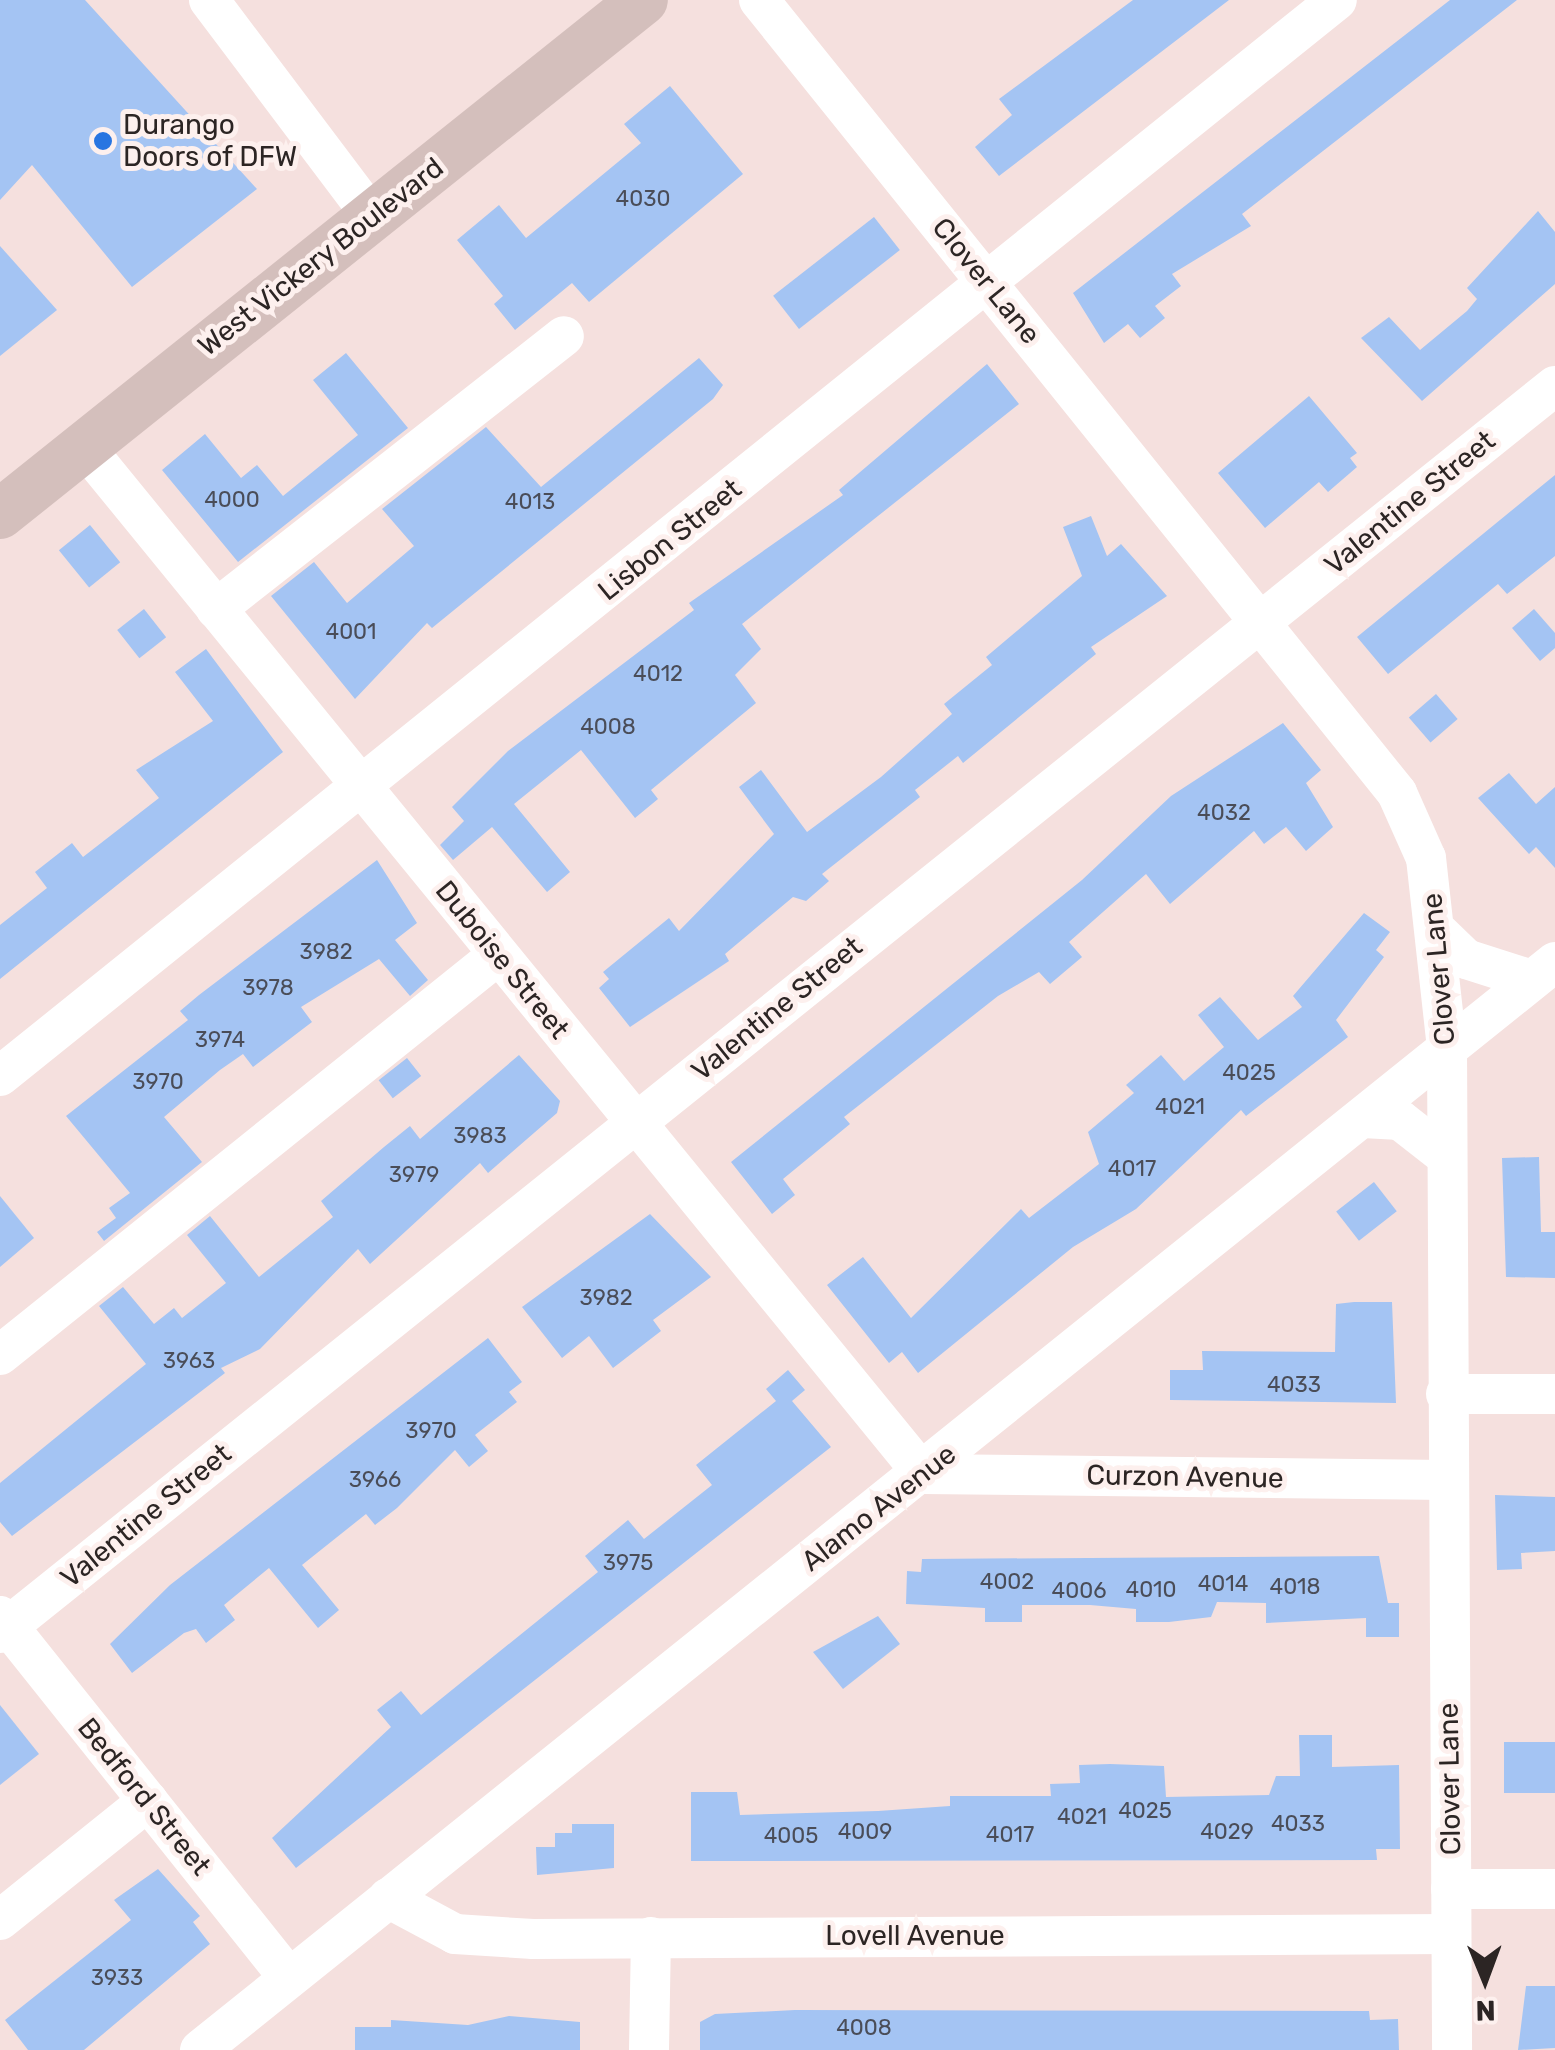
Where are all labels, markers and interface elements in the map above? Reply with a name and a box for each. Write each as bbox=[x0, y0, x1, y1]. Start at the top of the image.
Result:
place label: Durango Doors of DFW bbox=[123, 108, 298, 174]
marker: Durango Doors of DFW bbox=[92, 130, 114, 152]
street label: West Vickery Boulevard bbox=[191, 150, 451, 364]
house number: 4030 bbox=[616, 186, 670, 212]
street label: Clover Lane bbox=[925, 211, 1047, 351]
street label: Valentine Street bbox=[1318, 424, 1502, 582]
street label: Lisbon Street bbox=[592, 472, 748, 608]
house number: 4000 bbox=[204, 487, 260, 513]
house number: 4013 bbox=[505, 489, 555, 515]
house number: 4001 bbox=[325, 619, 377, 645]
house number: 4012 bbox=[633, 661, 683, 687]
house number: 4008 bbox=[580, 714, 636, 740]
house number: 4032 bbox=[1197, 800, 1251, 826]
street label: Duboise Street bbox=[428, 874, 576, 1046]
street label: Clover Lane bbox=[1416, 891, 1462, 1047]
street label: Valentine Street bbox=[685, 930, 869, 1088]
house number: 3982 bbox=[299, 939, 353, 965]
house number: 3978 bbox=[242, 975, 294, 1001]
house number: 3974 bbox=[195, 1027, 245, 1053]
house number: 4025 bbox=[1222, 1060, 1276, 1086]
house number: 3970 bbox=[132, 1069, 184, 1095]
house number: 4021 bbox=[1155, 1094, 1205, 1120]
house number: 3983 bbox=[453, 1123, 507, 1149]
house number: 4017 bbox=[1108, 1156, 1156, 1182]
house number: 3979 bbox=[389, 1162, 439, 1188]
house number: 3982 bbox=[579, 1285, 633, 1311]
house number: 3963 bbox=[163, 1348, 215, 1374]
house number: 4033 bbox=[1267, 1372, 1321, 1398]
house number: 3970 bbox=[405, 1418, 457, 1444]
street label: Valentine Street bbox=[54, 1437, 238, 1595]
street label: Alamo Avenue bbox=[795, 1437, 963, 1579]
street label: Curzon Avenue bbox=[1086, 1458, 1284, 1496]
house number: 3966 bbox=[349, 1467, 401, 1493]
house number: 3975 bbox=[603, 1550, 653, 1576]
house number: 4002 bbox=[980, 1569, 1034, 1595]
house number: 4014 bbox=[1198, 1571, 1248, 1597]
house number: 4018 bbox=[1269, 1574, 1321, 1600]
house number: 4010 bbox=[1125, 1577, 1177, 1603]
house number: 4006 bbox=[1052, 1578, 1106, 1604]
street label: Clover Lane bbox=[1432, 1702, 1468, 1856]
street label: Bedford Street bbox=[70, 1712, 218, 1882]
house number: 4025 bbox=[1118, 1798, 1172, 1824]
house number: 4021 bbox=[1057, 1804, 1107, 1830]
house number: 4033 bbox=[1271, 1811, 1325, 1837]
house number: 4009 bbox=[838, 1819, 892, 1845]
house number: 4029 bbox=[1200, 1819, 1254, 1845]
house number: 4017 bbox=[986, 1822, 1034, 1848]
house number: 4005 bbox=[764, 1823, 818, 1849]
street label: Lovell Avenue bbox=[825, 1919, 1005, 1953]
north arrow bbox=[1435, 1930, 1535, 2030]
house number: 3933 bbox=[91, 1965, 143, 1991]
text: N bbox=[1475, 1994, 1496, 2027]
house number: 4008 bbox=[836, 2015, 892, 2041]

